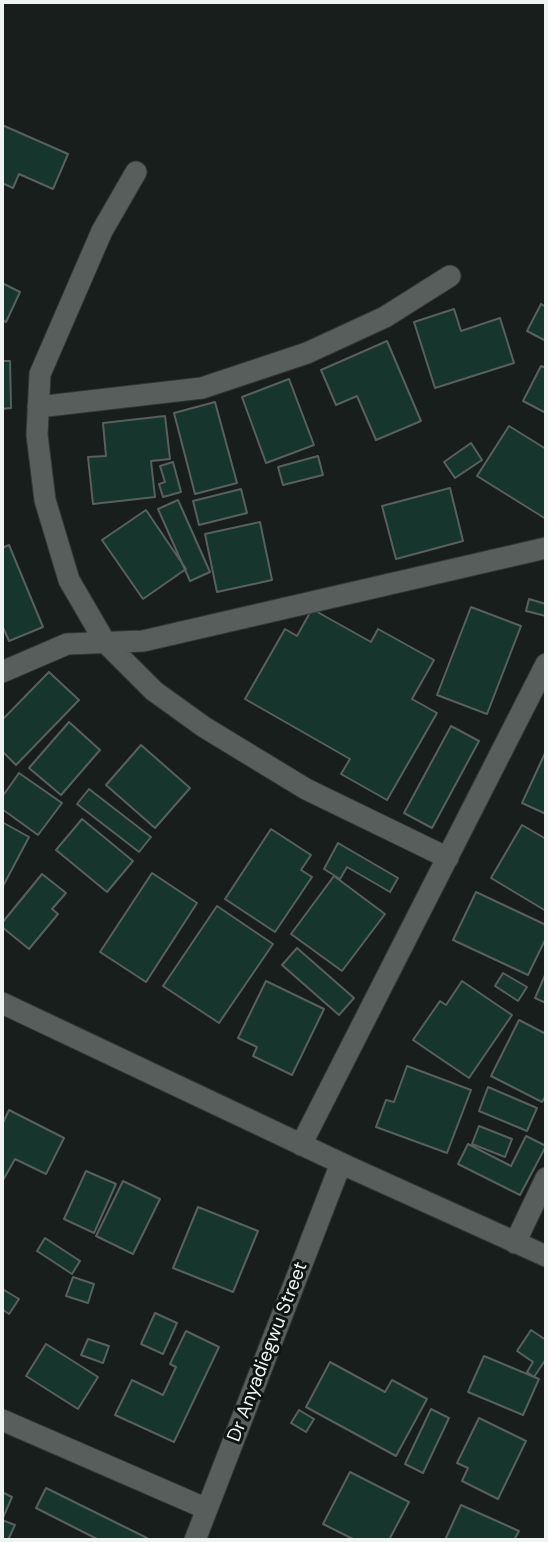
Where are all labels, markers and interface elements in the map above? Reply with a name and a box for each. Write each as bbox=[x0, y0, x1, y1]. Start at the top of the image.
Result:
street label: Dr Anyadiegwu Street bbox=[223, 1259, 313, 1445]

